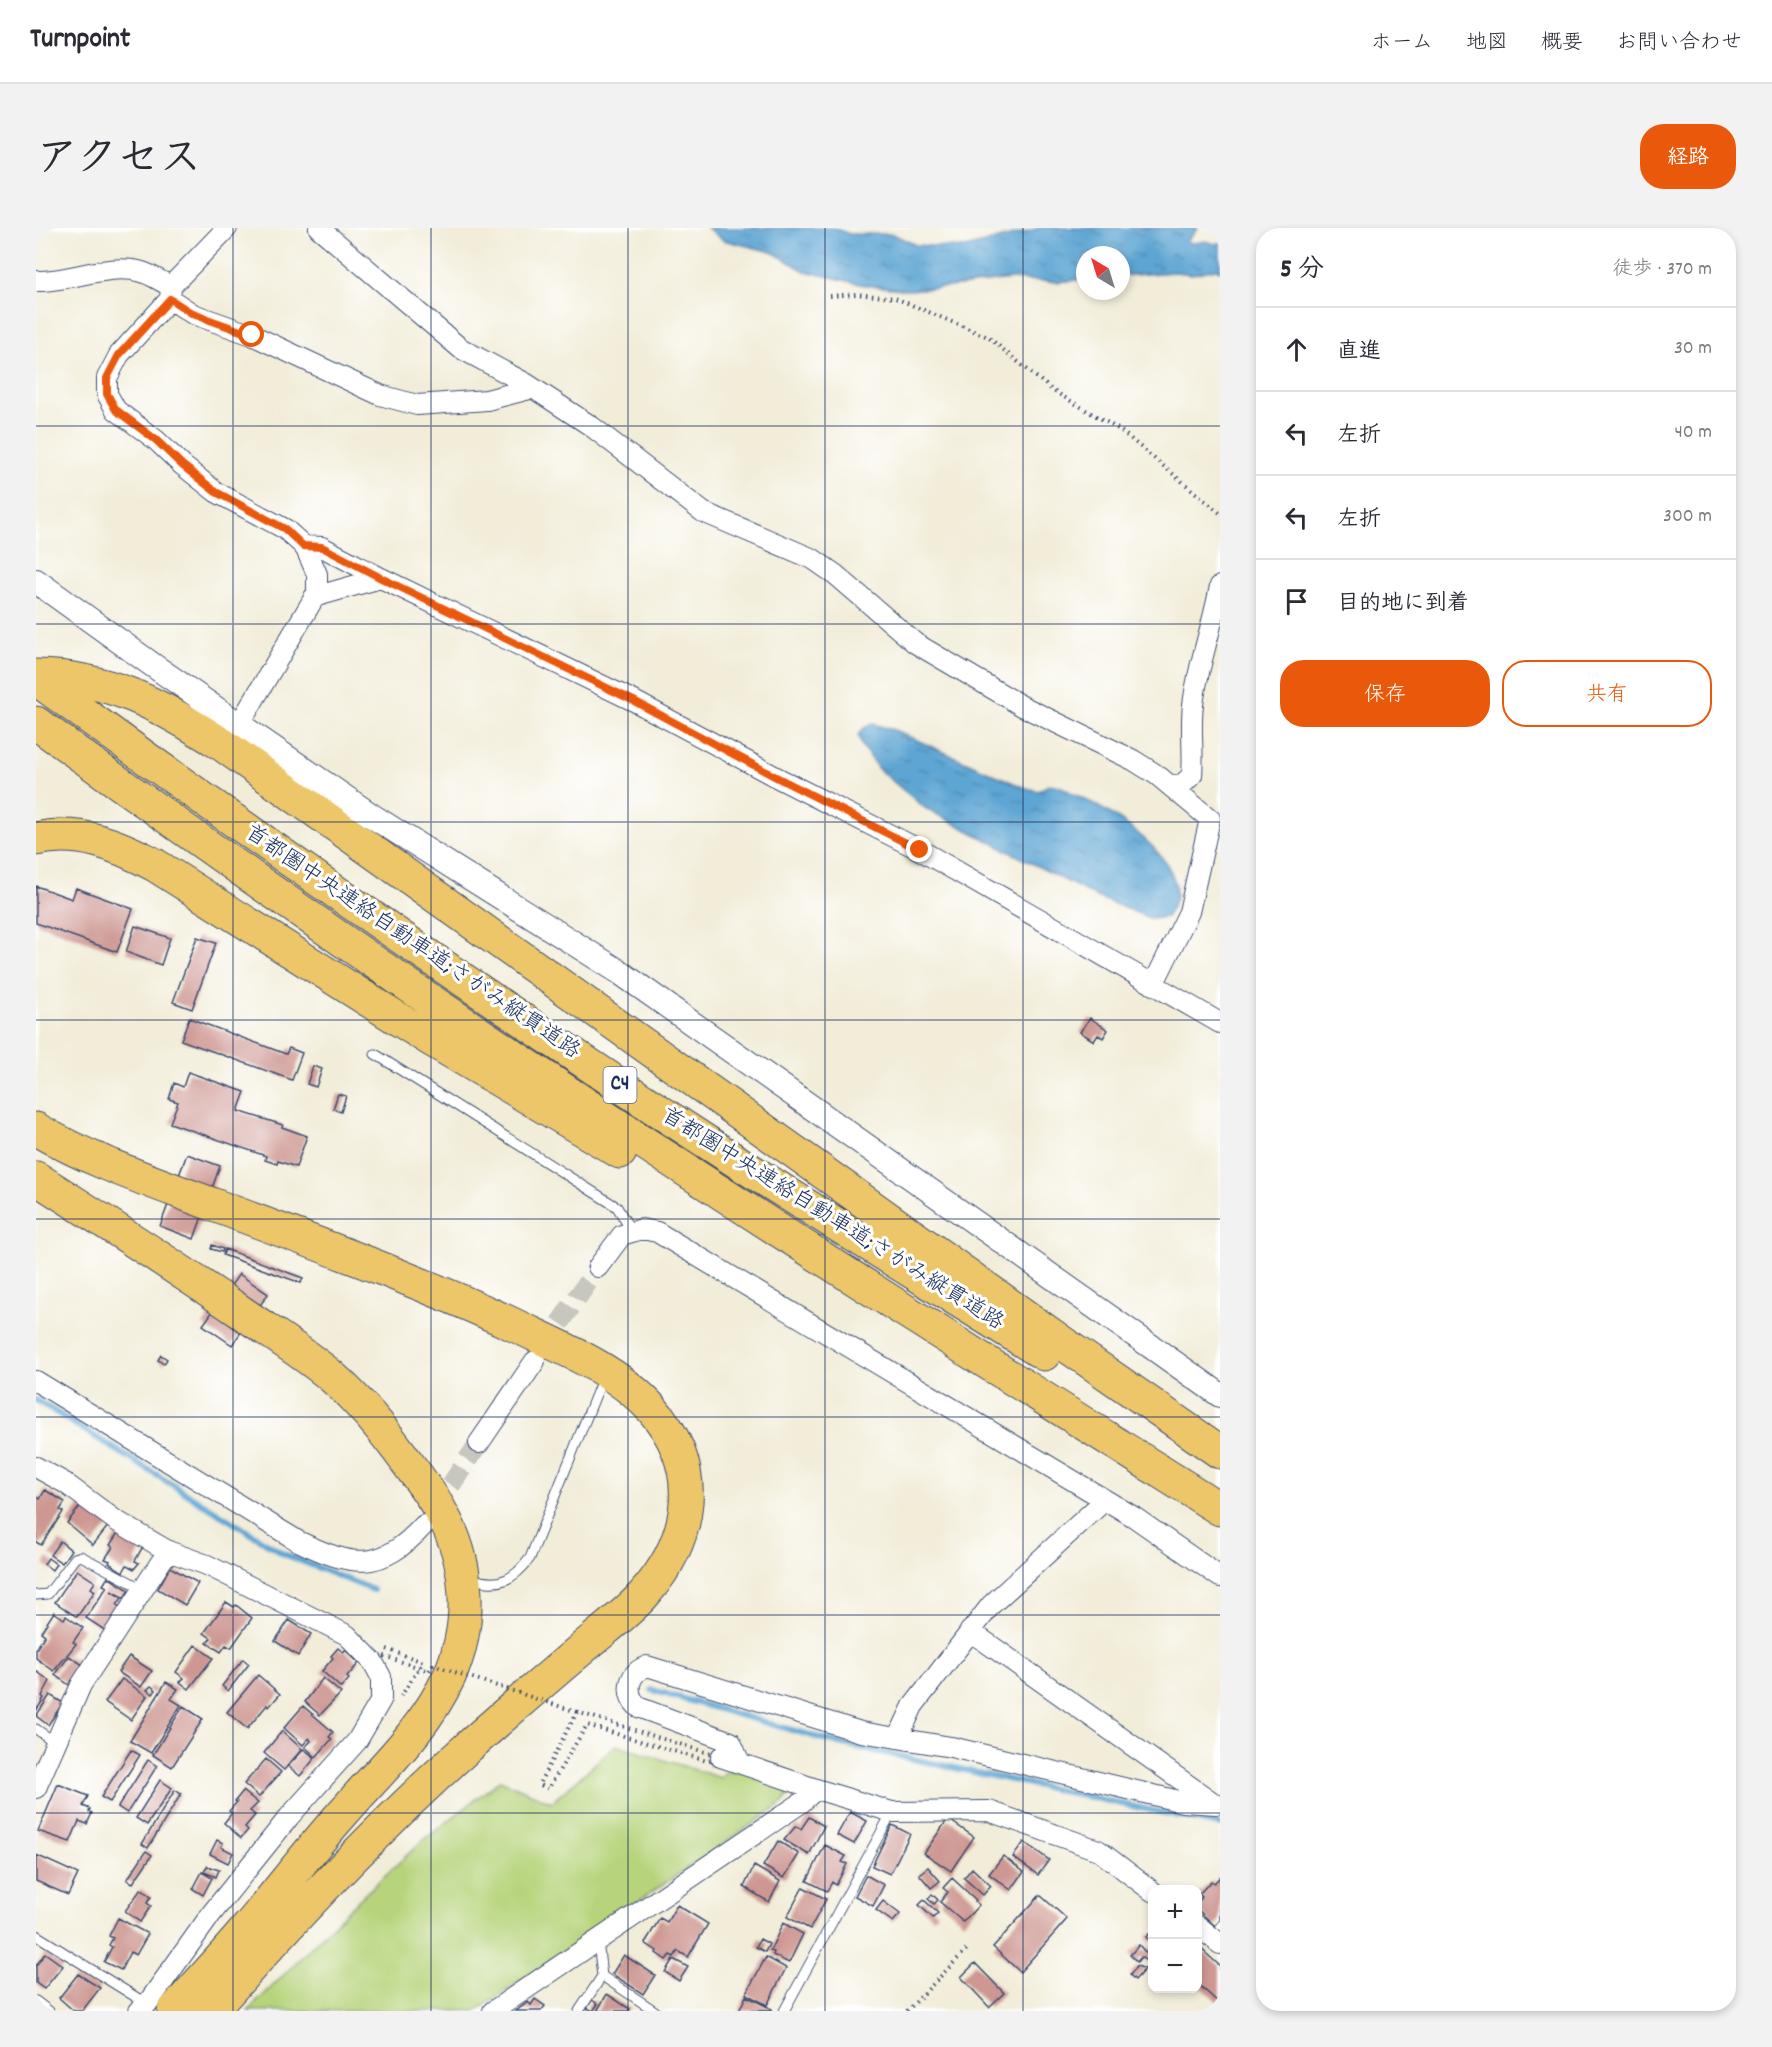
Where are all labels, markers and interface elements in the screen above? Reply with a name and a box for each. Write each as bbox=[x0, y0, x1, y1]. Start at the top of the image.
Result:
text: Turnpoint bbox=[30, 21, 130, 61]
text: ホーム bbox=[1371, 29, 1433, 59]
text: 地図 bbox=[1466, 29, 1508, 59]
text: 概要 bbox=[1541, 29, 1583, 59]
text: お問い合わせ bbox=[1616, 29, 1742, 59]
button: 経路 bbox=[1640, 124, 1736, 189]
text: アクセス bbox=[36, 132, 201, 192]
north arrow bbox=[1076, 246, 1130, 300]
text: 5 分 bbox=[1280, 252, 1324, 289]
text: 徒歩 · 370 m bbox=[1613, 256, 1712, 284]
route start bbox=[238, 321, 264, 347]
icon: ahead bbox=[1280, 333, 1313, 366]
text: 30 m bbox=[1674, 335, 1712, 363]
text: 直進 bbox=[1337, 337, 1381, 368]
icon: left bbox=[1280, 417, 1313, 450]
text: 40 m bbox=[1674, 419, 1712, 447]
text: 左折 bbox=[1337, 421, 1381, 452]
icon: left bbox=[1280, 501, 1313, 534]
text: 300 m bbox=[1663, 503, 1712, 531]
text: 左折 bbox=[1337, 505, 1381, 536]
icon: arrive bbox=[1280, 585, 1313, 618]
text: 目的地に到着 bbox=[1337, 589, 1469, 620]
button: 保存 bbox=[1280, 660, 1490, 727]
button: 共有 bbox=[1502, 660, 1712, 727]
street label: 首都圏中央連絡自動車道;さがみ縦貫道路 bbox=[238, 818, 586, 1068]
route end bbox=[906, 836, 932, 862]
road number: C4 bbox=[604, 1067, 636, 1103]
street label: 首都圏中央連絡自動車道;さがみ縦貫道路 bbox=[654, 1101, 1010, 1339]
map controls bbox=[1148, 1885, 1202, 1993]
button: + bbox=[1148, 1885, 1202, 1939]
button: − bbox=[1148, 1939, 1202, 1993]

